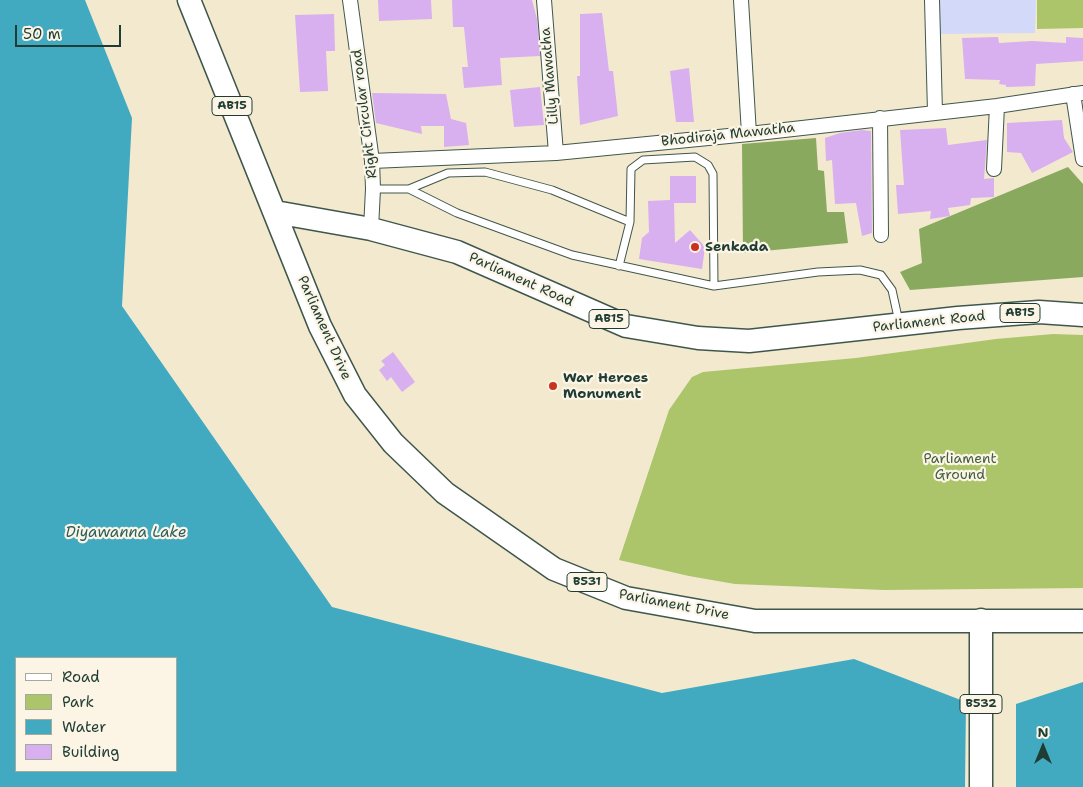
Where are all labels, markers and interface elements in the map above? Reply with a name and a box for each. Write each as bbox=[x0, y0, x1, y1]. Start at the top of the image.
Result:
scale bar bbox=[18, 15, 124, 47]
text: 50 m bbox=[23, 24, 61, 44]
street label: Lilly Mawatha bbox=[537, 27, 563, 125]
street label: Right Circular road bbox=[349, 48, 381, 180]
road number: AB15 bbox=[212, 96, 252, 115]
street label: Bhodiraja Mawatha bbox=[660, 120, 796, 150]
place label: Senkada bbox=[705, 239, 768, 255]
marker: Senkada bbox=[689, 241, 701, 253]
street label: Parliament Road bbox=[466, 249, 576, 311]
street label: Parliament Drive bbox=[294, 273, 354, 383]
road number: AB15 bbox=[1000, 304, 1040, 322]
street label: Parliament Road bbox=[872, 308, 986, 336]
road number: AB15 bbox=[589, 310, 629, 328]
place label: War Heroes Monument bbox=[563, 370, 648, 402]
marker: War Heroes Monument bbox=[547, 380, 559, 392]
park label: Parliament Ground bbox=[923, 451, 997, 484]
water label: Diyawanna Lake bbox=[66, 524, 186, 542]
road number: B531 bbox=[567, 572, 607, 592]
street label: Parliament Drive bbox=[617, 586, 731, 624]
legend bbox=[15, 657, 178, 772]
text: Road bbox=[62, 667, 100, 687]
text: Park bbox=[62, 692, 94, 712]
road number: B532 bbox=[960, 694, 1002, 714]
text: Water bbox=[62, 717, 106, 737]
north arrow bbox=[1018, 722, 1068, 772]
text: N bbox=[1037, 723, 1049, 741]
text: Building bbox=[62, 742, 119, 762]

